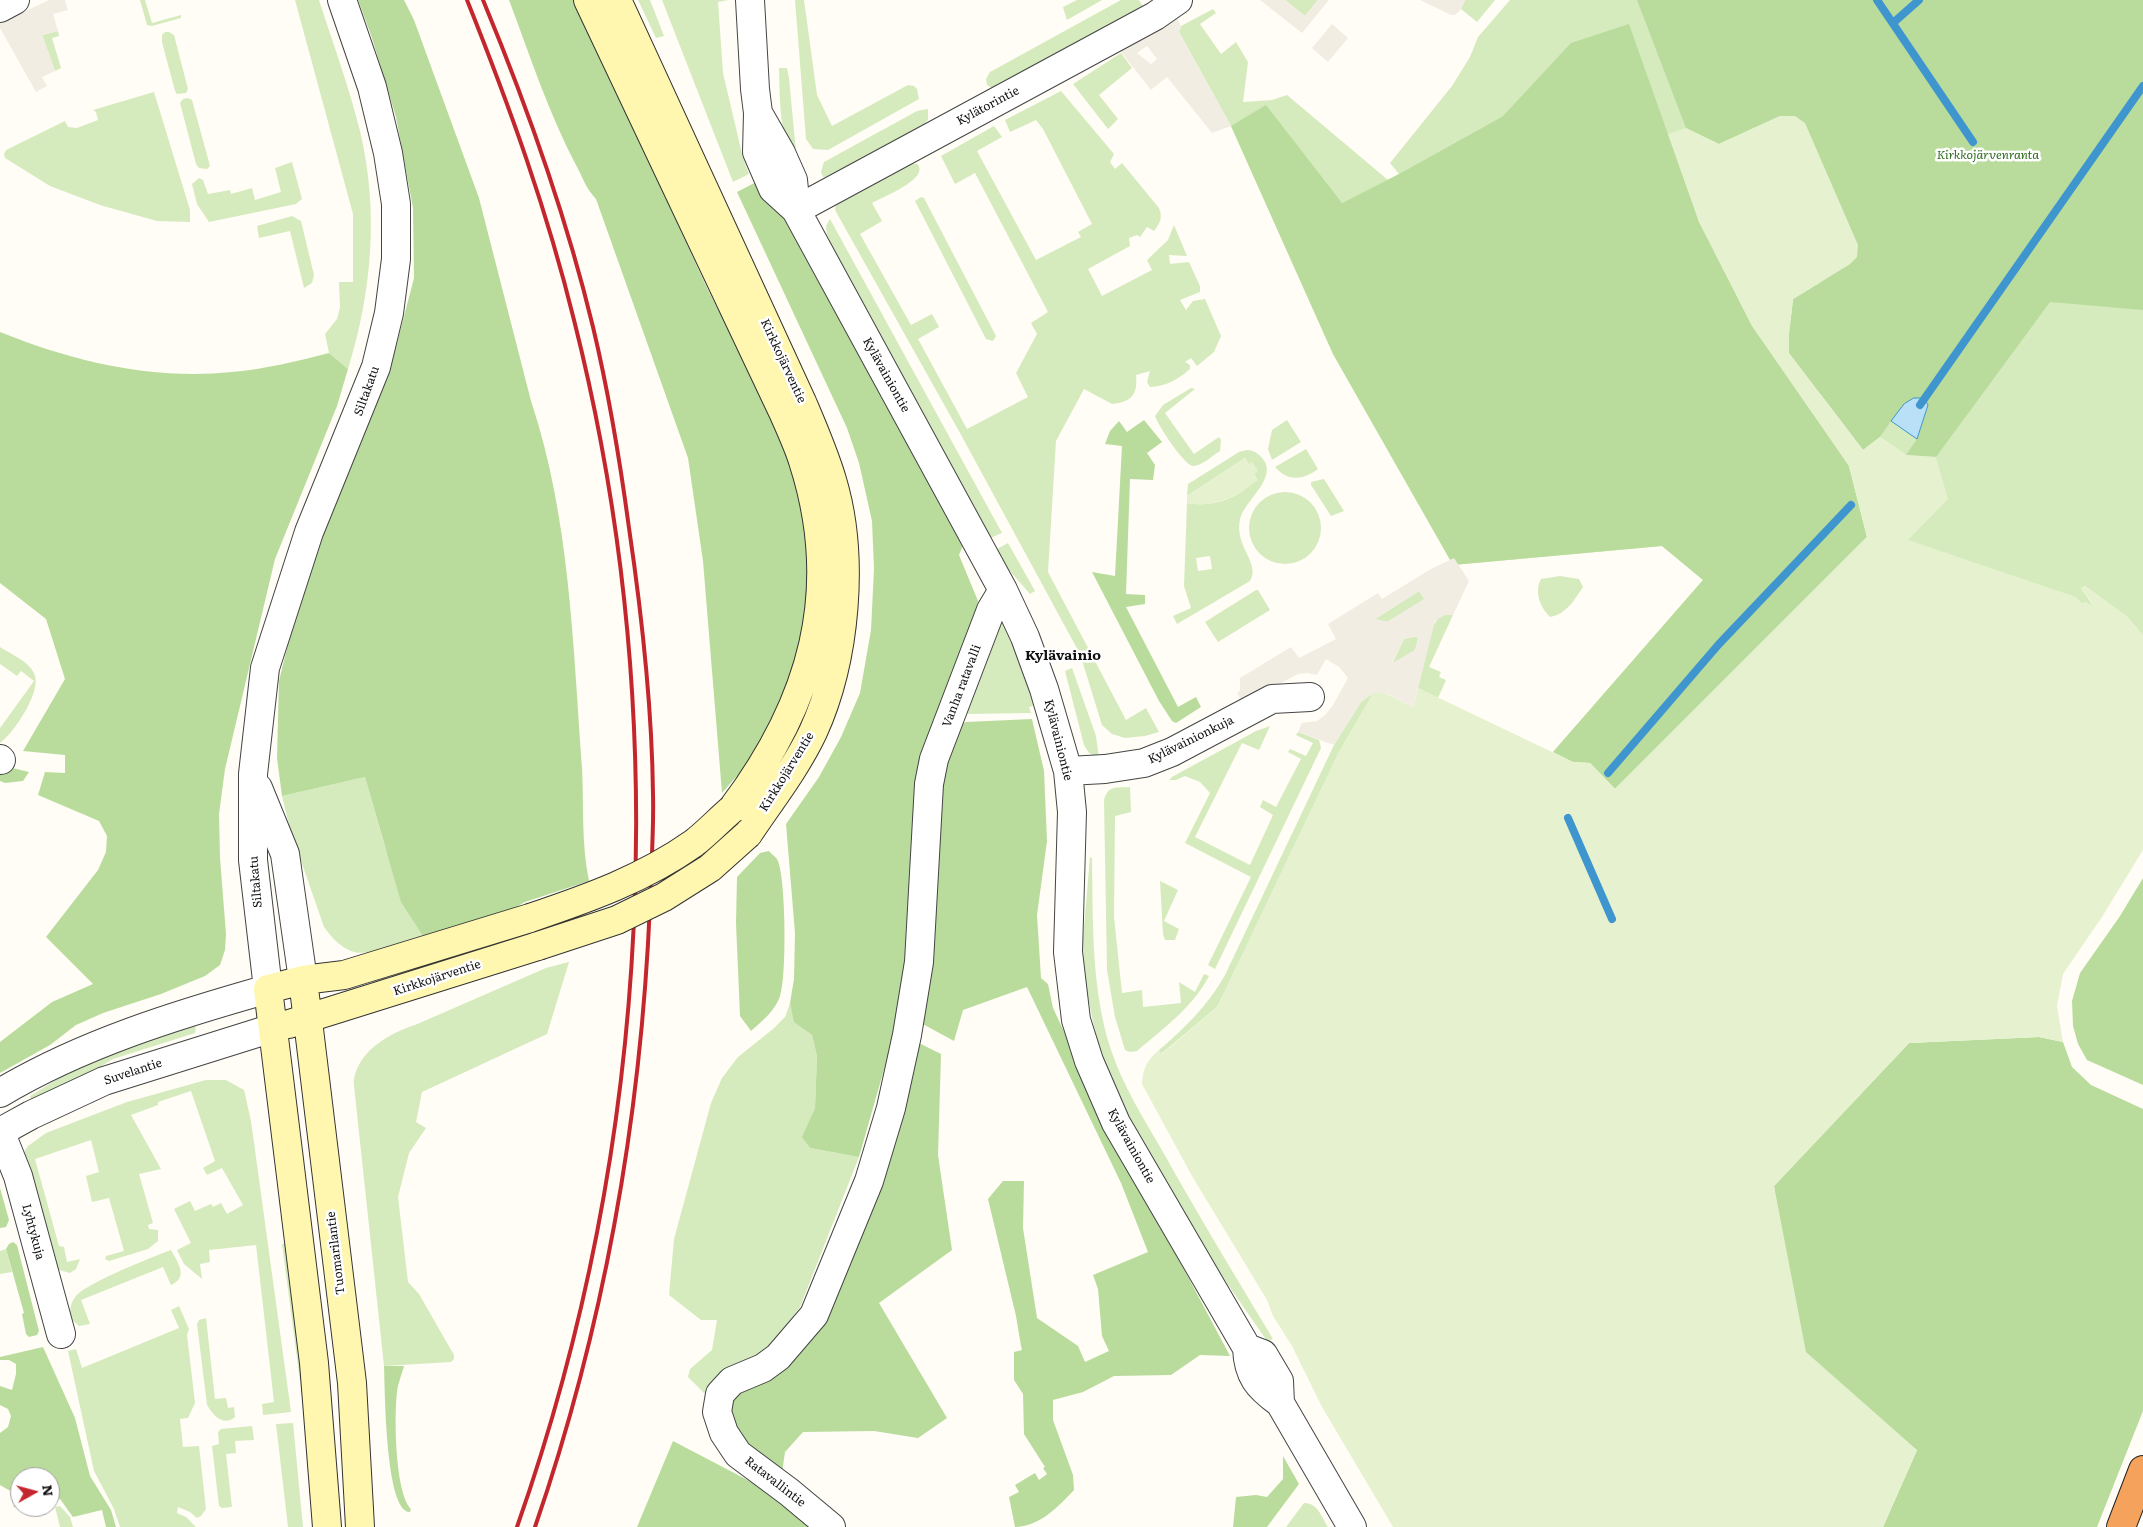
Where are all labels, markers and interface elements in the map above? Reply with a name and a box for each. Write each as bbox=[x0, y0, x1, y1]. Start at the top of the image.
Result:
street label: Kylätorintie bbox=[954, 84, 1022, 128]
park label: Kirkkojärvenranta bbox=[1937, 148, 2039, 162]
street label: Kirkkojärventie bbox=[757, 317, 809, 405]
street label: Kylävainiontie bbox=[859, 335, 913, 415]
street label: Siltakatu bbox=[351, 364, 383, 418]
street label: Vanha ratavalli bbox=[940, 643, 984, 729]
district label: Kylävainio bbox=[1025, 648, 1101, 664]
street label: Kylävainiontie bbox=[1041, 698, 1075, 782]
street label: Kylävainionkuja bbox=[1146, 713, 1236, 767]
street label: Kirkkojärventie bbox=[757, 730, 817, 814]
street label: Siltakatu bbox=[247, 855, 265, 909]
street label: Kirkkojärventie bbox=[391, 957, 483, 999]
street label: Suvelantie bbox=[102, 1056, 164, 1088]
street label: Kylävainiontie bbox=[1104, 1106, 1158, 1186]
street label: Lyhtykuja bbox=[19, 1203, 47, 1261]
street label: Tuomarilantie bbox=[324, 1211, 348, 1295]
street label: Ratavallintie bbox=[742, 1454, 808, 1510]
north arrow bbox=[10, 1467, 60, 1517]
text: N bbox=[38, 1483, 60, 1497]

